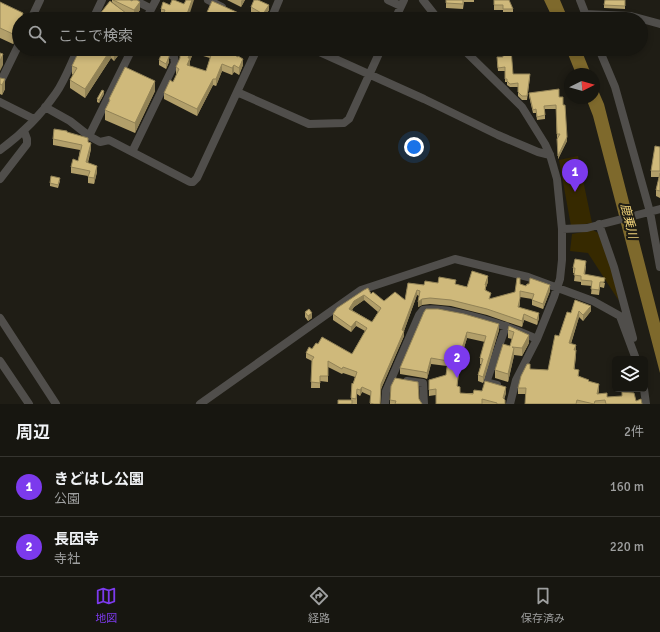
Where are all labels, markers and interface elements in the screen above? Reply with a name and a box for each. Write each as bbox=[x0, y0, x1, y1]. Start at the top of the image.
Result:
search box bbox=[12, 12, 648, 56]
icon: search bbox=[26, 23, 48, 45]
text: ここで検索 bbox=[58, 27, 133, 45]
north arrow bbox=[564, 68, 600, 104]
your location bbox=[404, 137, 424, 157]
pin: 1 bbox=[562, 159, 588, 192]
water label: 鹿乗川 bbox=[617, 202, 641, 242]
pin: 2 bbox=[444, 345, 470, 378]
map controls bbox=[612, 356, 648, 392]
button: layers bbox=[612, 356, 648, 392]
text: 周辺 bbox=[16, 422, 50, 443]
text: 2件 bbox=[624, 424, 644, 440]
text: きどはし公園 bbox=[54, 470, 144, 488]
text: 1 bbox=[25, 479, 33, 495]
text: 160 m bbox=[610, 479, 644, 495]
text: 公園 bbox=[54, 491, 80, 507]
text: 長因寺 bbox=[54, 530, 99, 548]
text: 2 bbox=[25, 539, 33, 555]
text: 220 m bbox=[610, 539, 644, 555]
text: 寺社 bbox=[54, 551, 80, 567]
tab: 地図 bbox=[95, 585, 117, 625]
tab: 経路 bbox=[308, 585, 330, 625]
tab: 保存済み bbox=[521, 585, 565, 625]

